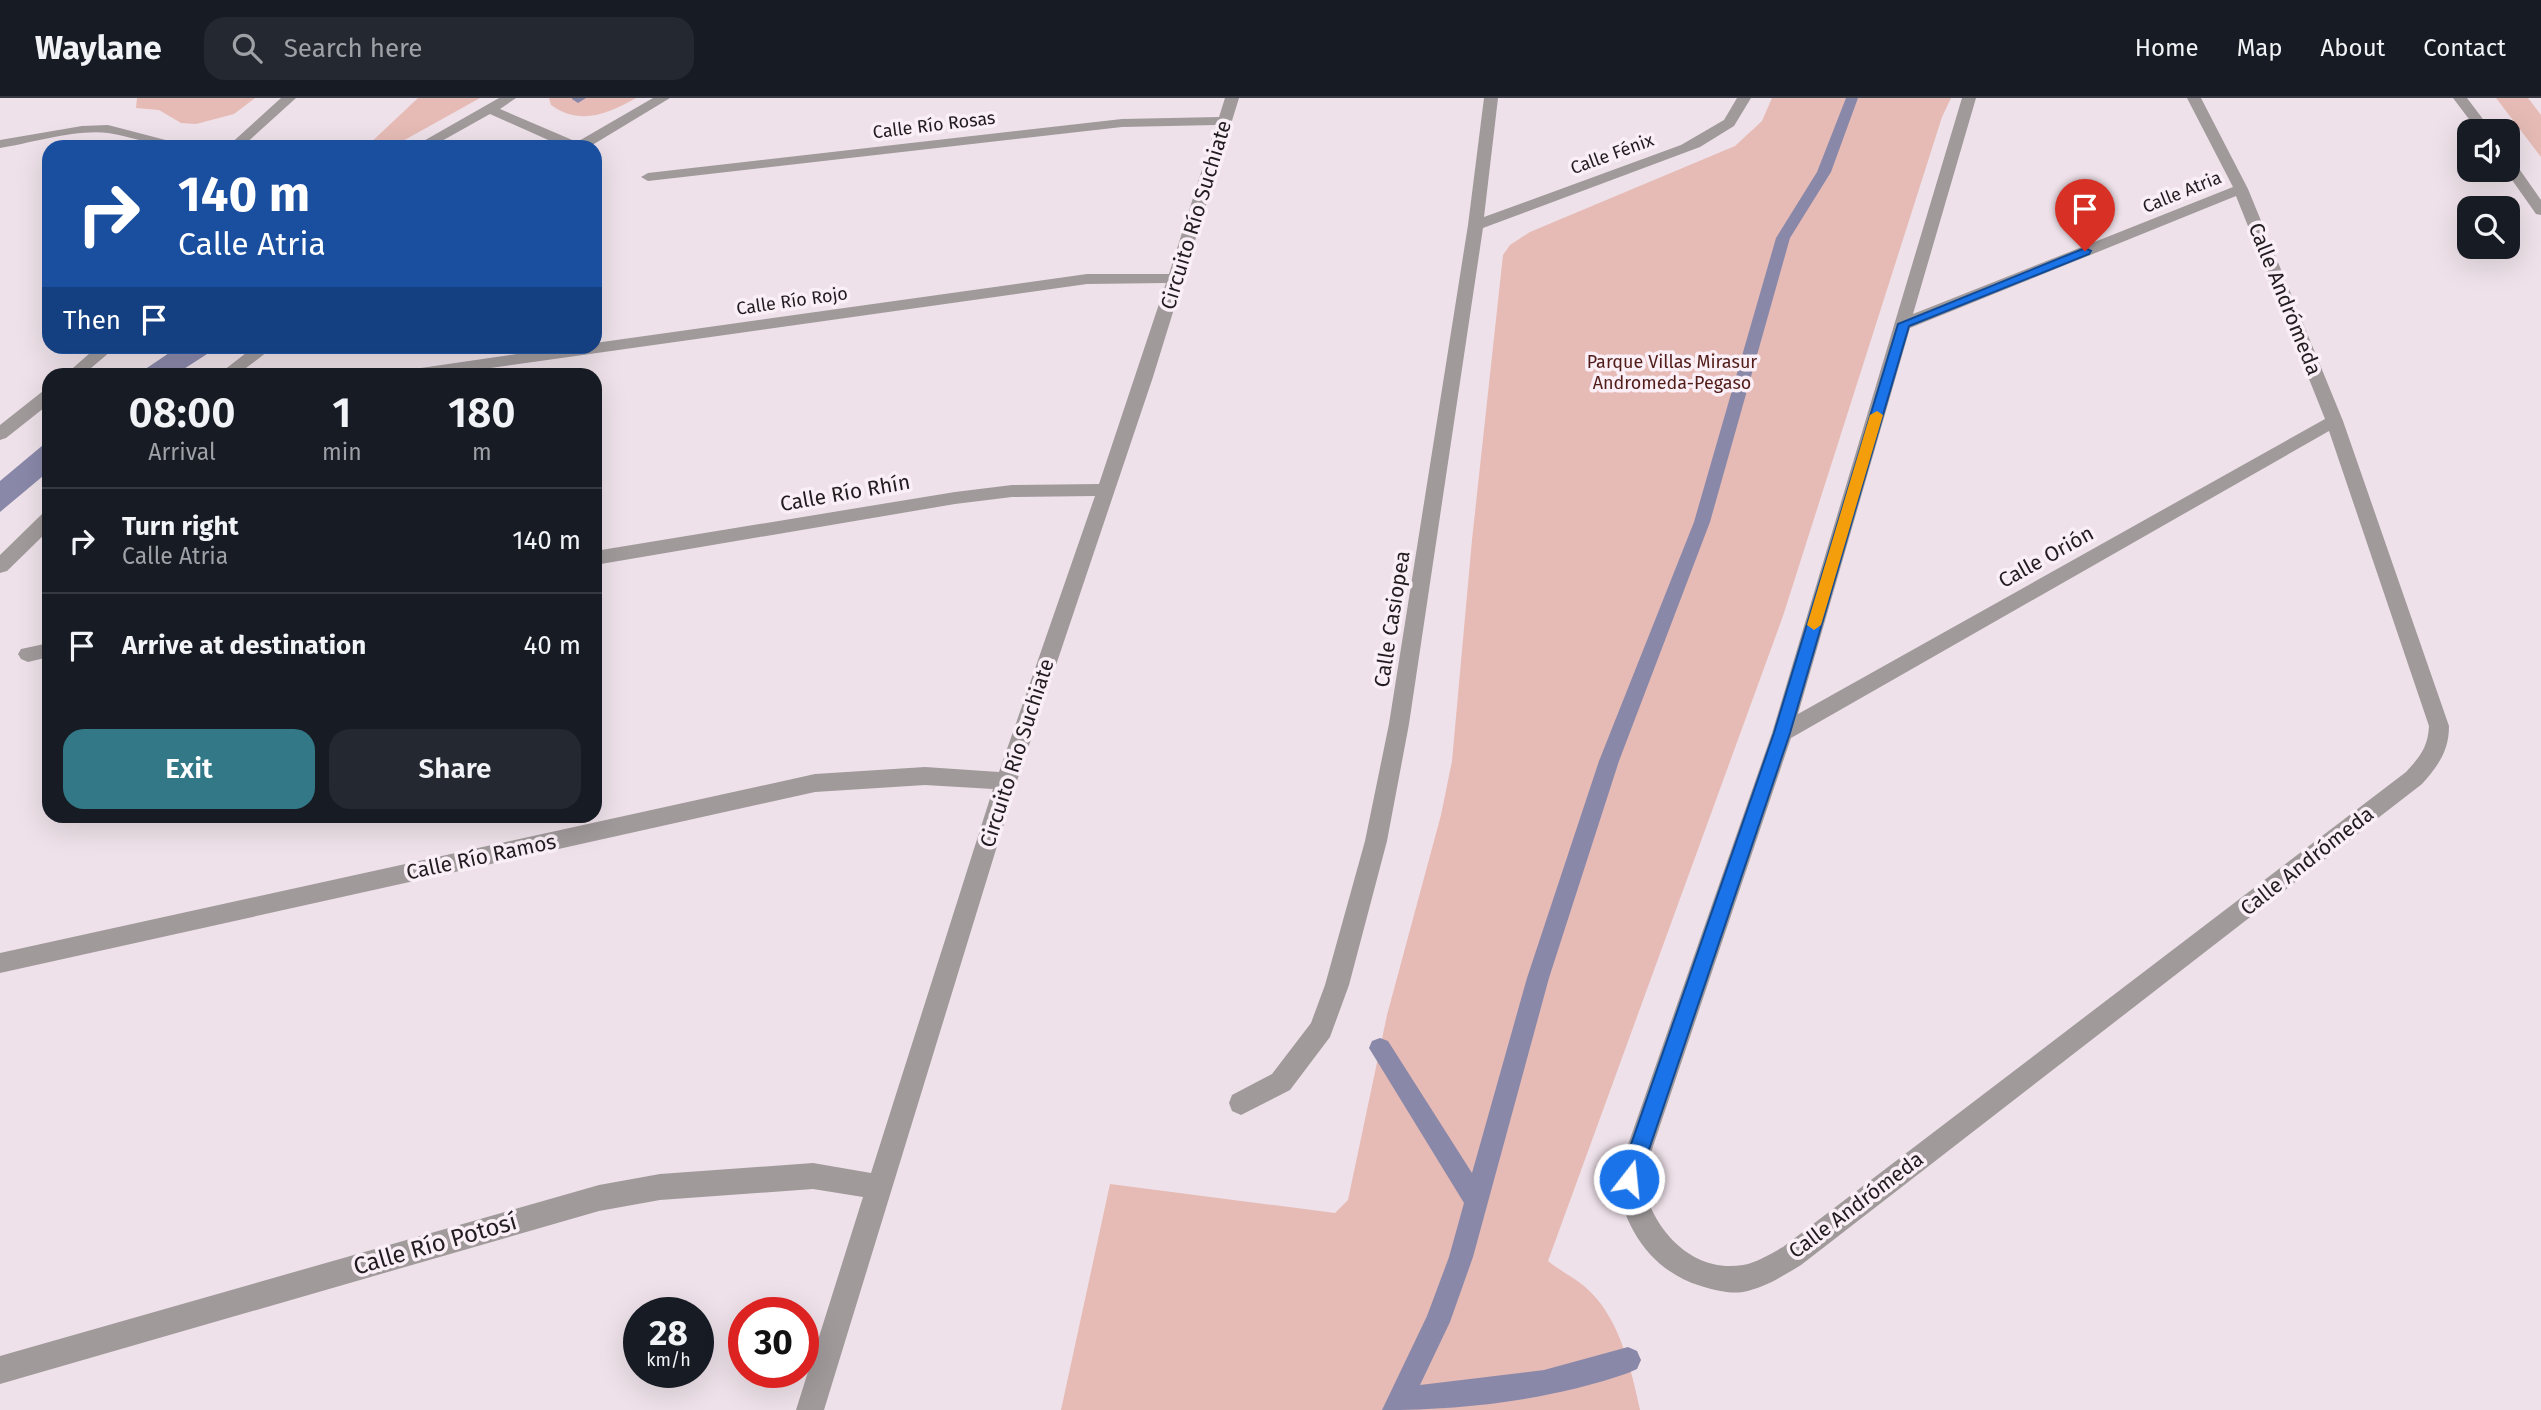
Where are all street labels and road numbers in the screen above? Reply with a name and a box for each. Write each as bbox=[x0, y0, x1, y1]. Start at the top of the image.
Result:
street label: Calle Río Rosas bbox=[872, 107, 996, 143]
street label: Circuito Río Suchiate bbox=[1155, 117, 1237, 313]
street label: Calle Fénix bbox=[1567, 129, 1657, 179]
street label: Calle Atria bbox=[2139, 166, 2225, 218]
street label: Calle Andrómeda bbox=[2243, 219, 2327, 379]
street label: Calle Río Rojo bbox=[735, 282, 849, 320]
street label: Calle Río Rhín bbox=[778, 469, 912, 517]
street label: Calle Orión bbox=[1994, 520, 2098, 594]
street label: Calle Casiopea bbox=[1368, 549, 1416, 689]
street label: Circuito Río Suchiate bbox=[974, 655, 1060, 851]
street label: Calle Andrómeda bbox=[2235, 801, 2379, 921]
street label: Calle Río Ramos bbox=[404, 828, 558, 886]
street label: Calle Andrómeda bbox=[1783, 1146, 1929, 1264]
street label: Calle Río Potosí bbox=[350, 1207, 520, 1281]

